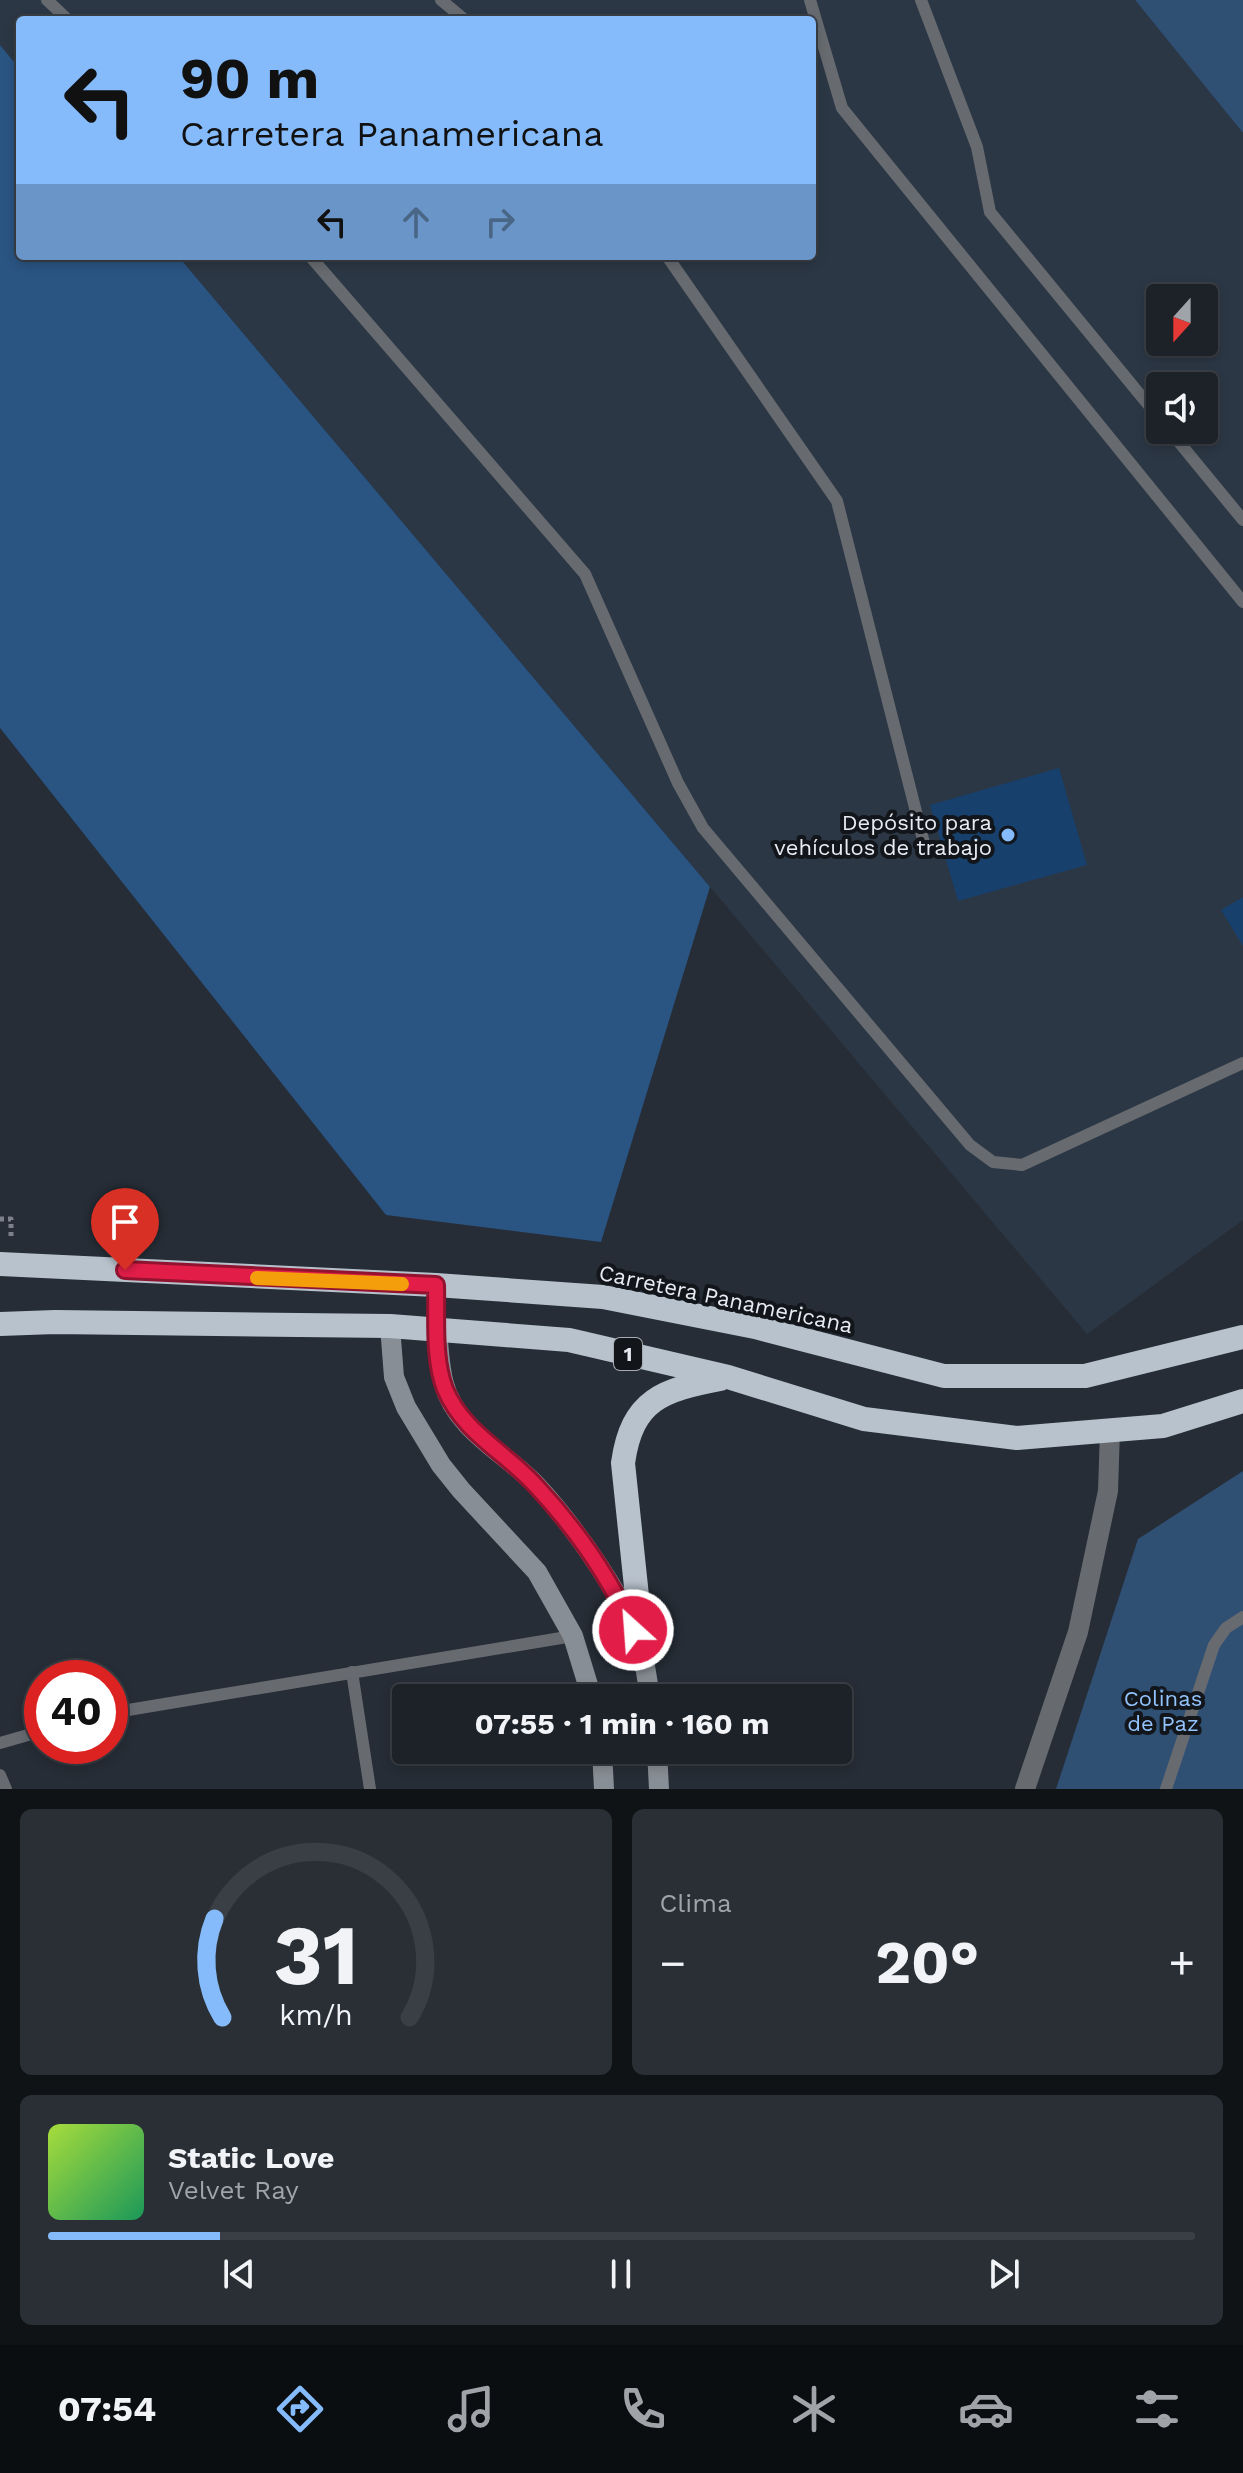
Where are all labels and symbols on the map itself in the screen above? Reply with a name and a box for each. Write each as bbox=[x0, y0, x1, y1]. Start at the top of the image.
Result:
north arrow bbox=[1146, 284, 1218, 356]
place label: Depósito para vehículos de trabajo bbox=[774, 810, 992, 860]
marker: Depósito para vehículos de trabajo bbox=[999, 826, 1017, 844]
pin bbox=[91, 1188, 159, 1270]
street label: Carretera Panamericana bbox=[597, 1260, 855, 1338]
road number: 1 bbox=[614, 1338, 642, 1370]
position arrow bbox=[591, 1588, 675, 1672]
speed limit sign: 40 bbox=[24, 1660, 128, 1764]
park label: Colinas de Paz bbox=[1124, 1686, 1202, 1736]

